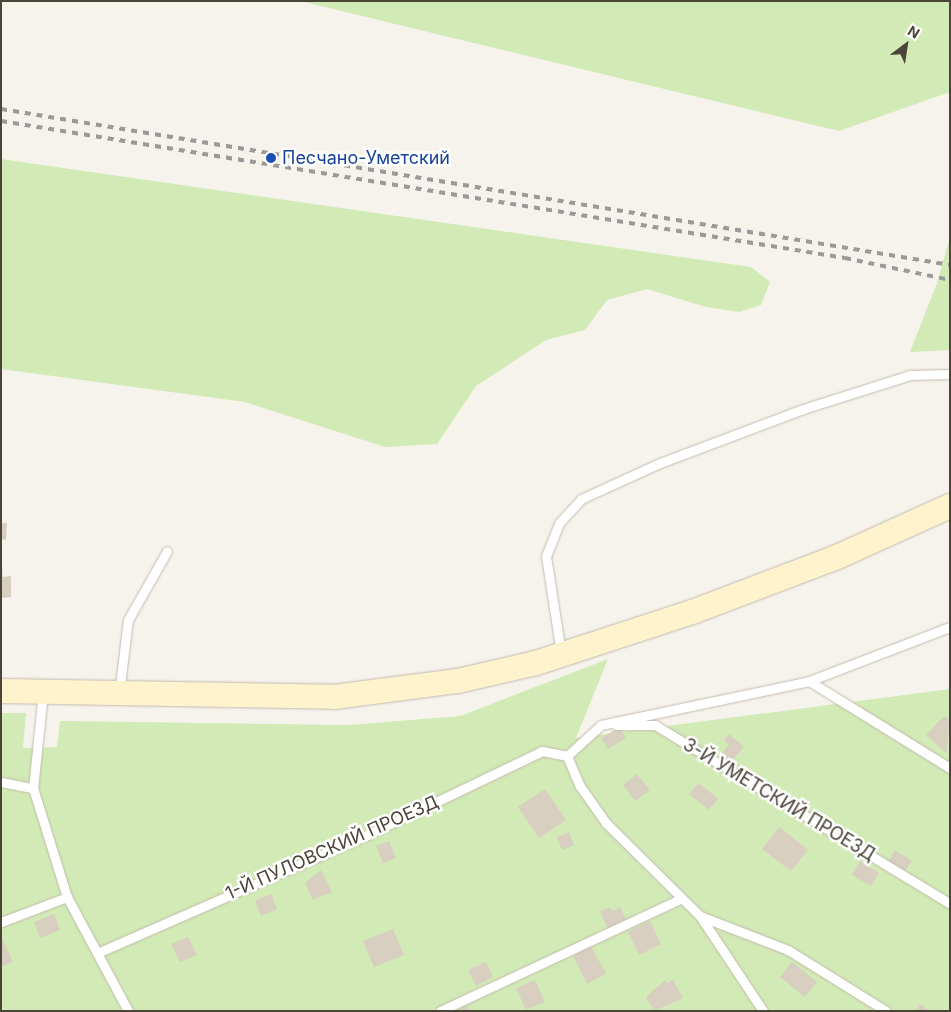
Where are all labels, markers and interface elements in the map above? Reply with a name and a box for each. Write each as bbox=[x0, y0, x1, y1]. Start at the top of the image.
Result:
north arrow bbox=[881, 20, 931, 70]
text: N bbox=[905, 22, 923, 42]
place label: Песчано-Уметский bbox=[282, 147, 450, 169]
marker: Песчано-Уметский bbox=[264, 151, 278, 165]
street label: 3-Й УМЕТСКИЙ ПРОЕЗД bbox=[679, 734, 879, 866]
street label: 1-Й ПУЛОВСКИЙ ПРОЕЗД bbox=[222, 791, 442, 905]

